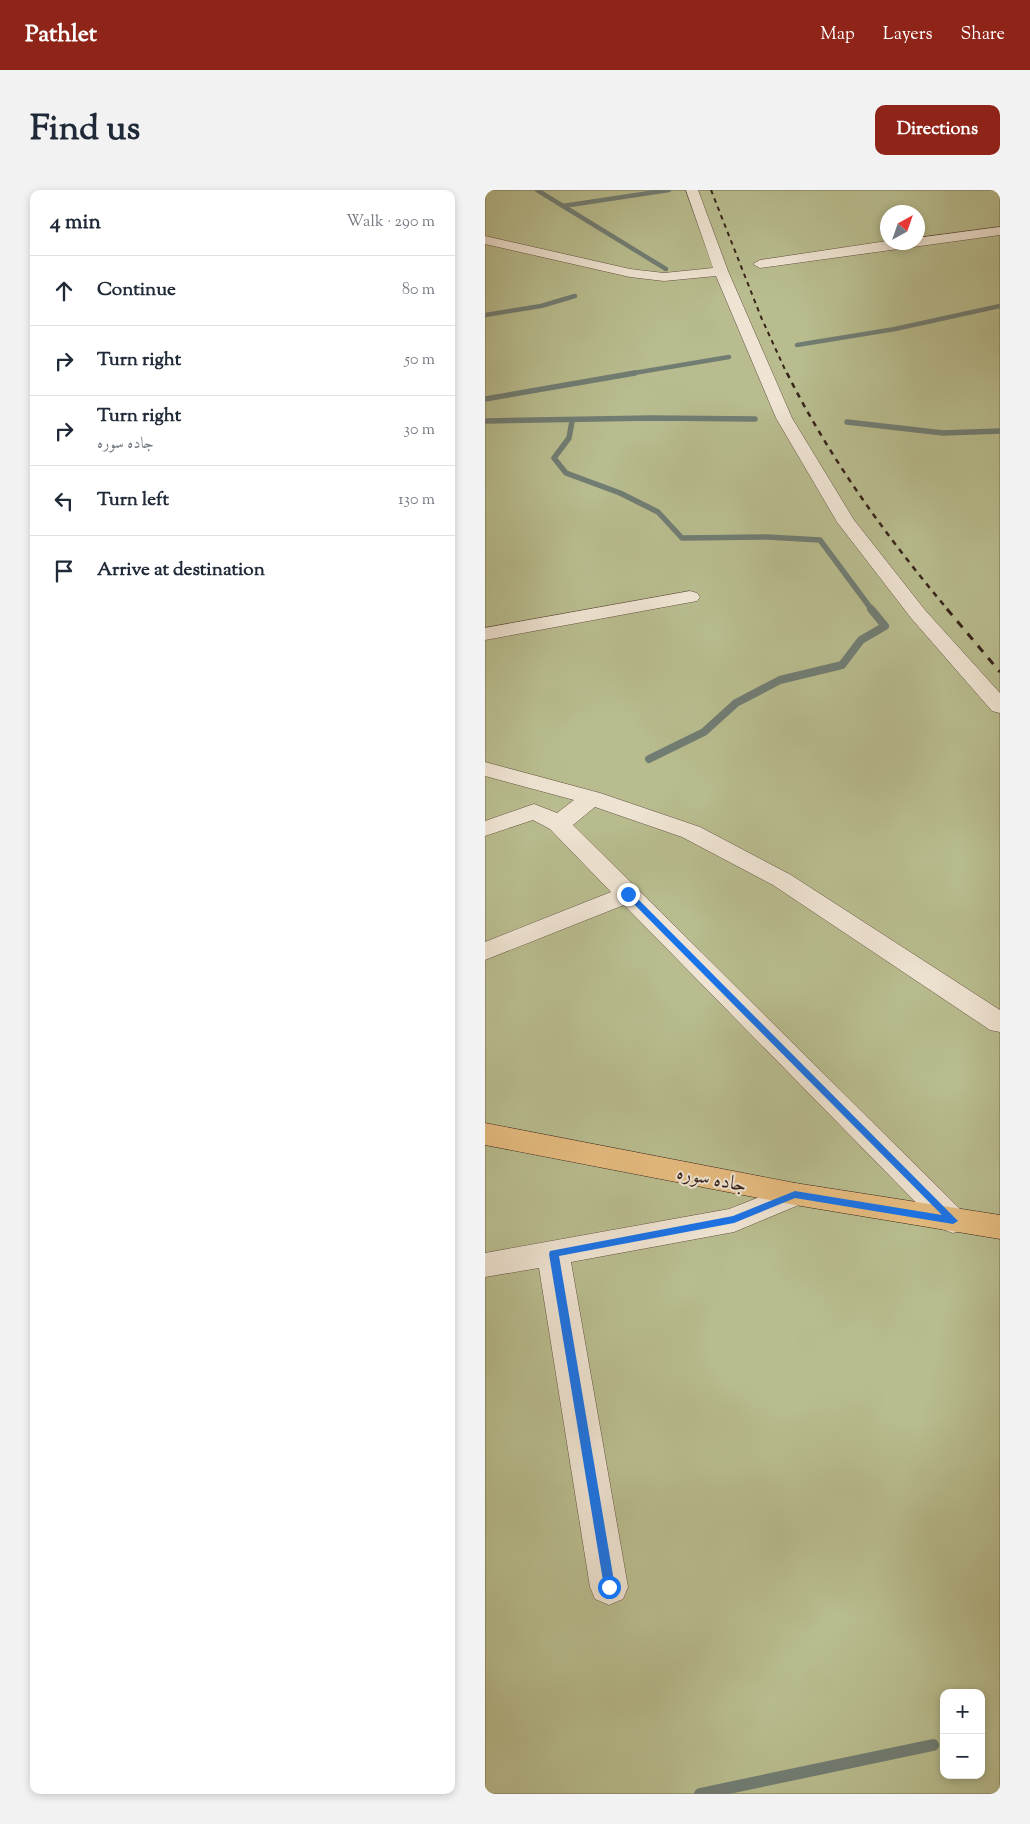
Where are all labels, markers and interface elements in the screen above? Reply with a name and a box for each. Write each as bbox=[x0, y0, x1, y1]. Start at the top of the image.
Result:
text: Pathlet bbox=[25, 18, 97, 52]
text: Map bbox=[820, 22, 855, 48]
text: Layers bbox=[883, 22, 933, 48]
text: Share bbox=[961, 22, 1005, 48]
text: Find us bbox=[30, 105, 140, 156]
button: Directions bbox=[875, 105, 1000, 155]
north arrow bbox=[880, 205, 925, 250]
text: 4 min bbox=[50, 208, 101, 238]
text: Walk · 290 m bbox=[346, 211, 435, 234]
icon: ahead bbox=[50, 277, 78, 305]
text: Continue bbox=[97, 277, 176, 304]
text: 80 m bbox=[402, 279, 435, 302]
icon: right bbox=[50, 347, 78, 375]
text: Turn right bbox=[97, 347, 181, 374]
text: 50 m bbox=[404, 349, 435, 372]
text: Turn right bbox=[97, 403, 181, 430]
icon: right bbox=[50, 417, 78, 445]
text: 30 m bbox=[404, 419, 435, 442]
text: جاده سوره bbox=[97, 433, 154, 456]
icon: left bbox=[50, 487, 78, 515]
text: Turn left bbox=[97, 487, 169, 514]
text: 130 m bbox=[398, 489, 435, 512]
icon: arrive bbox=[50, 557, 78, 585]
text: Arrive at destination bbox=[97, 557, 265, 584]
route end bbox=[617, 883, 640, 906]
street label: جاده سوره bbox=[674, 1159, 749, 1201]
route start bbox=[598, 1576, 621, 1599]
map controls bbox=[940, 1689, 985, 1779]
button: + bbox=[940, 1689, 985, 1734]
button: − bbox=[940, 1734, 985, 1779]

